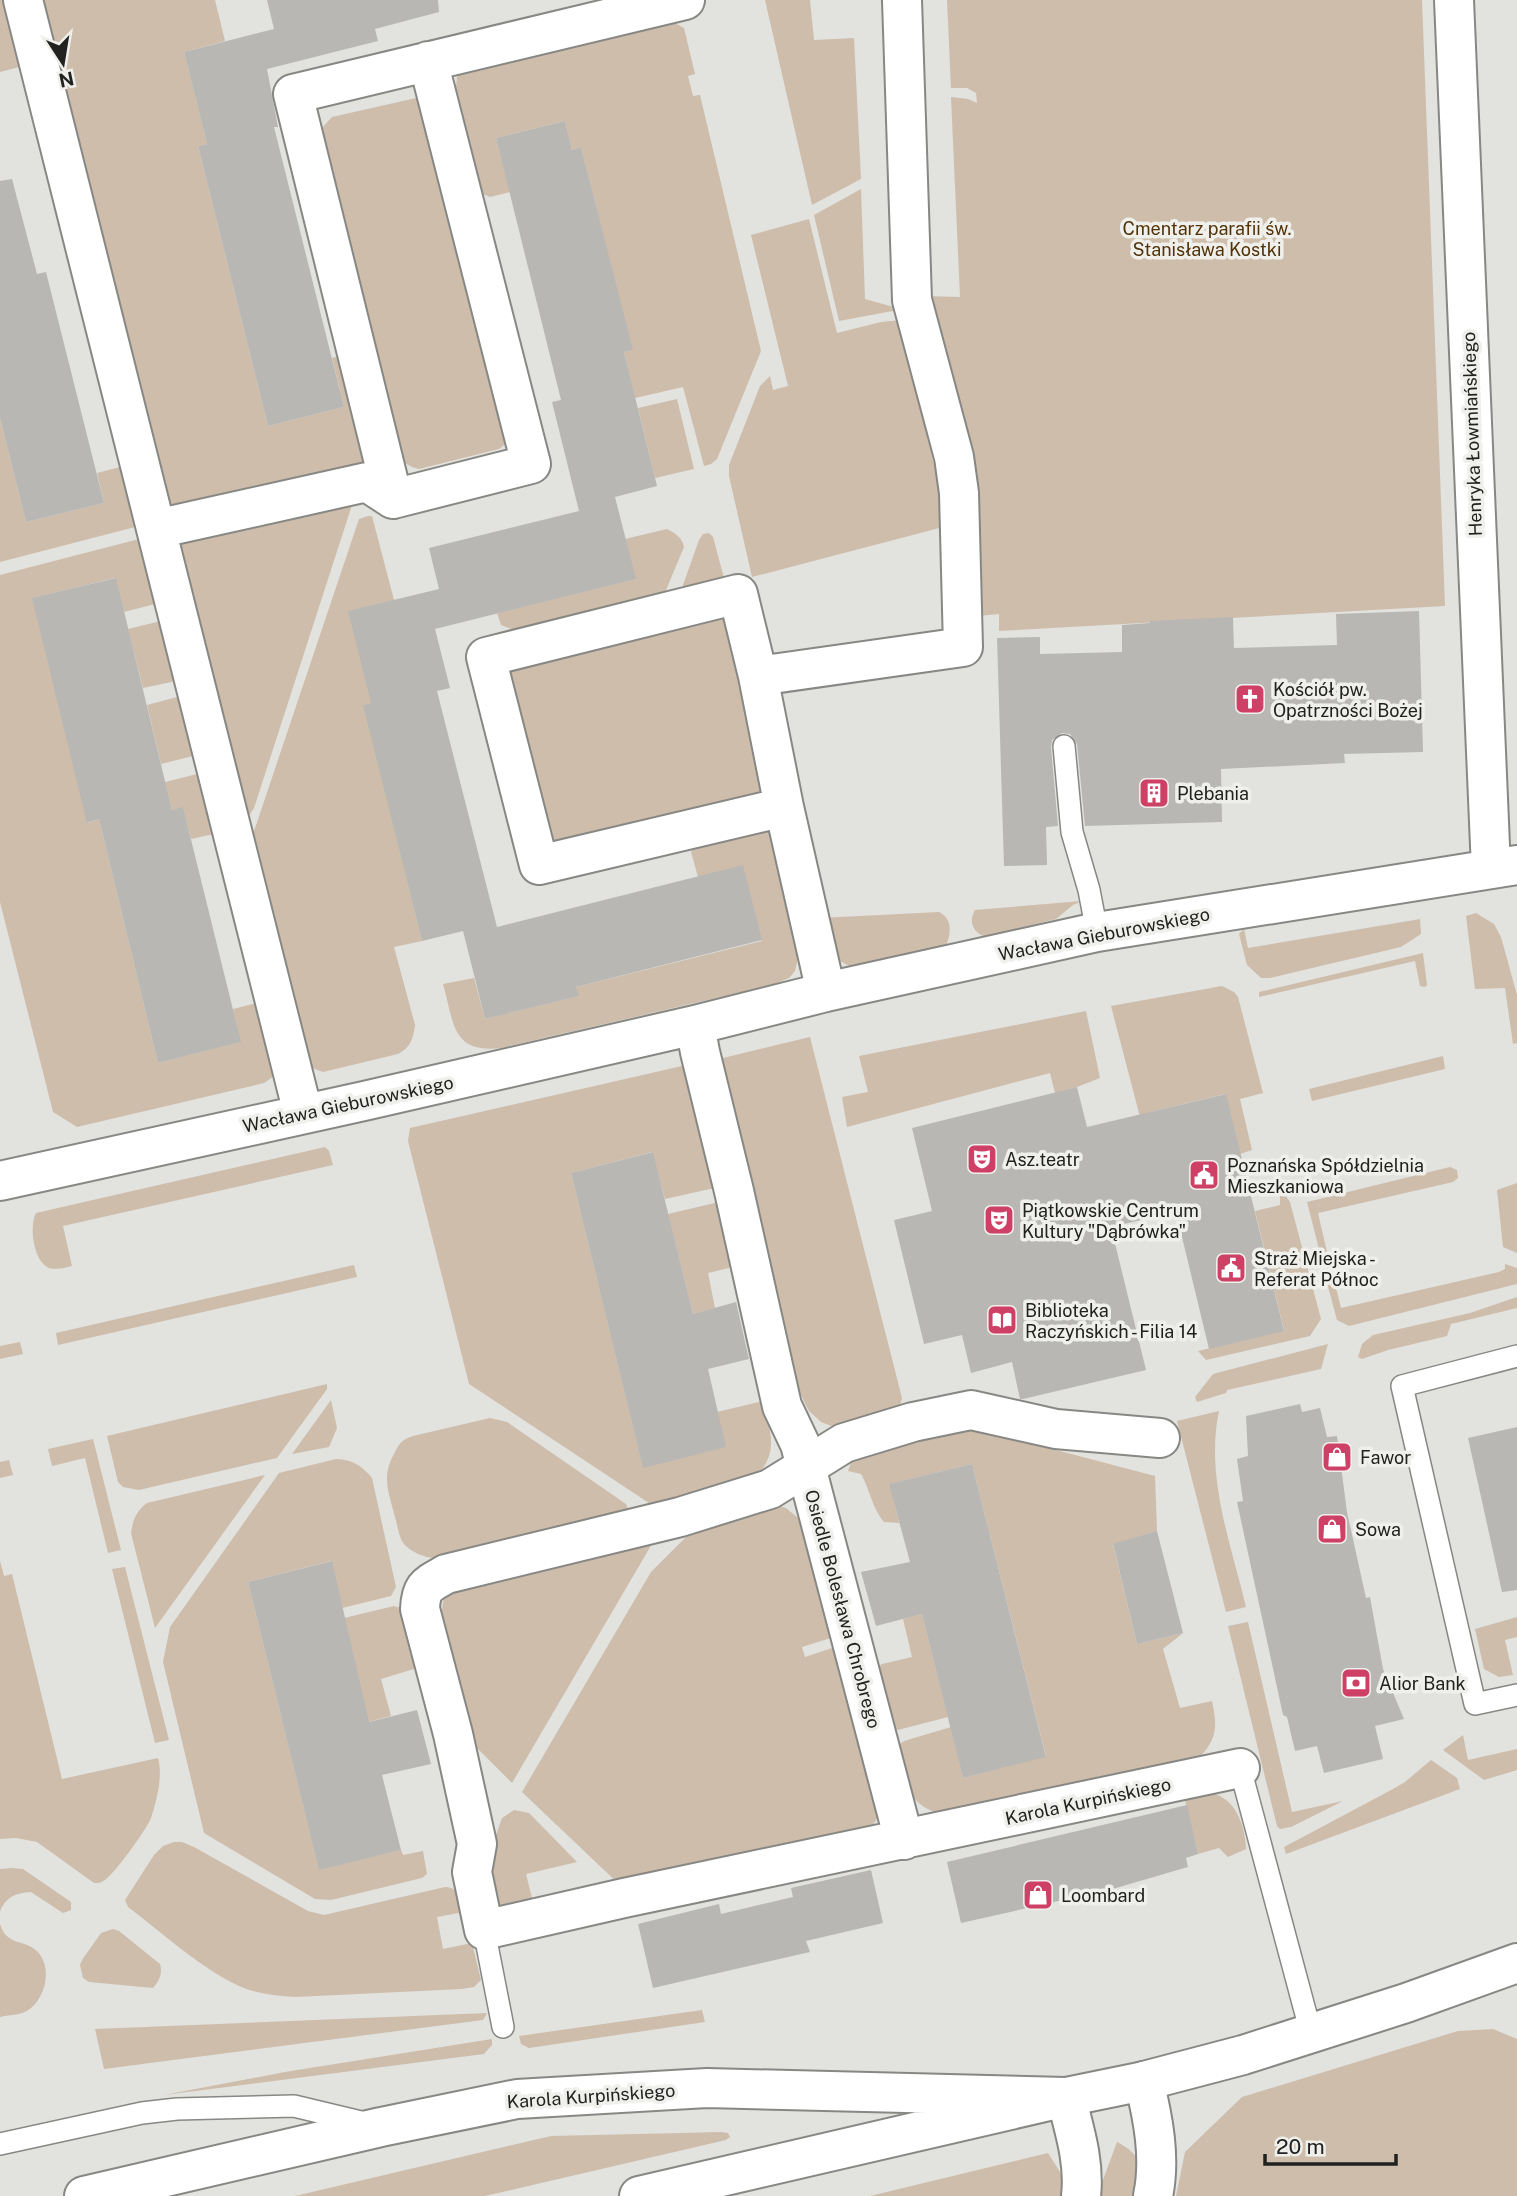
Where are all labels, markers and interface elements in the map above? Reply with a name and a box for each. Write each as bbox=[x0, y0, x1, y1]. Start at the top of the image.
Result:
north arrow bbox=[28, 28, 98, 98]
text: N bbox=[57, 67, 76, 92]
park label: Cmentarz parafii św. Stanisława Kostki bbox=[1123, 218, 1291, 260]
street label: Henryka Łowmiańskiego bbox=[1458, 331, 1486, 537]
place label: Kościół pw. Opatrzności Bożej bbox=[1273, 679, 1423, 721]
church icon: Kościół pw. Opatrzności Bożej bbox=[1233, 682, 1267, 716]
building icon: Plebania bbox=[1137, 776, 1171, 810]
place label: Plebania bbox=[1177, 783, 1249, 804]
street label: Wacława Gieburowskiego bbox=[997, 903, 1211, 965]
street label: Wacława Gieburowskiego bbox=[241, 1071, 455, 1137]
theatre icon: Asz.teatr bbox=[965, 1142, 999, 1176]
place label: Asz.teatr bbox=[1005, 1149, 1080, 1170]
place label: Poznańska Spółdzielnia Mieszkaniowa bbox=[1227, 1155, 1424, 1197]
public building icon: Poznańska Spółdzielnia Mieszkaniowa bbox=[1187, 1158, 1221, 1192]
place label: Piątkowskie Centrum Kultury "Dąbrówka" bbox=[1022, 1200, 1199, 1242]
theatre icon: Piątkowskie Centrum Kultury "Dąbrówka" bbox=[982, 1203, 1016, 1237]
place label: Straż Miejska - Referat Północ bbox=[1254, 1248, 1379, 1290]
public building icon: Straż Miejska - Referat Północ bbox=[1214, 1251, 1248, 1285]
place label: Biblioteka Raczyńskich - Filia 14 bbox=[1025, 1300, 1197, 1342]
library icon: Biblioteka Raczyńskich - Filia 14 bbox=[985, 1303, 1019, 1337]
shop icon: Fawor bbox=[1320, 1440, 1354, 1474]
place label: Fawor bbox=[1360, 1447, 1411, 1468]
street label: Osiedle Bolesława Chrobrego bbox=[801, 1487, 885, 1731]
shop icon: Sowa bbox=[1315, 1512, 1349, 1546]
place label: Sowa bbox=[1355, 1519, 1401, 1540]
bank icon: Alior Bank bbox=[1339, 1666, 1373, 1700]
place label: Alior Bank bbox=[1379, 1673, 1466, 1694]
street label: Karola Kurpińskiego bbox=[1003, 1773, 1173, 1829]
shop icon: Loombard bbox=[1021, 1878, 1055, 1912]
place label: Loombard bbox=[1061, 1885, 1145, 1906]
street label: Karola Kurpińskiego bbox=[506, 2080, 676, 2112]
scale bar bbox=[1265, 2122, 1396, 2166]
text: 20 m bbox=[1276, 2134, 1325, 2159]

